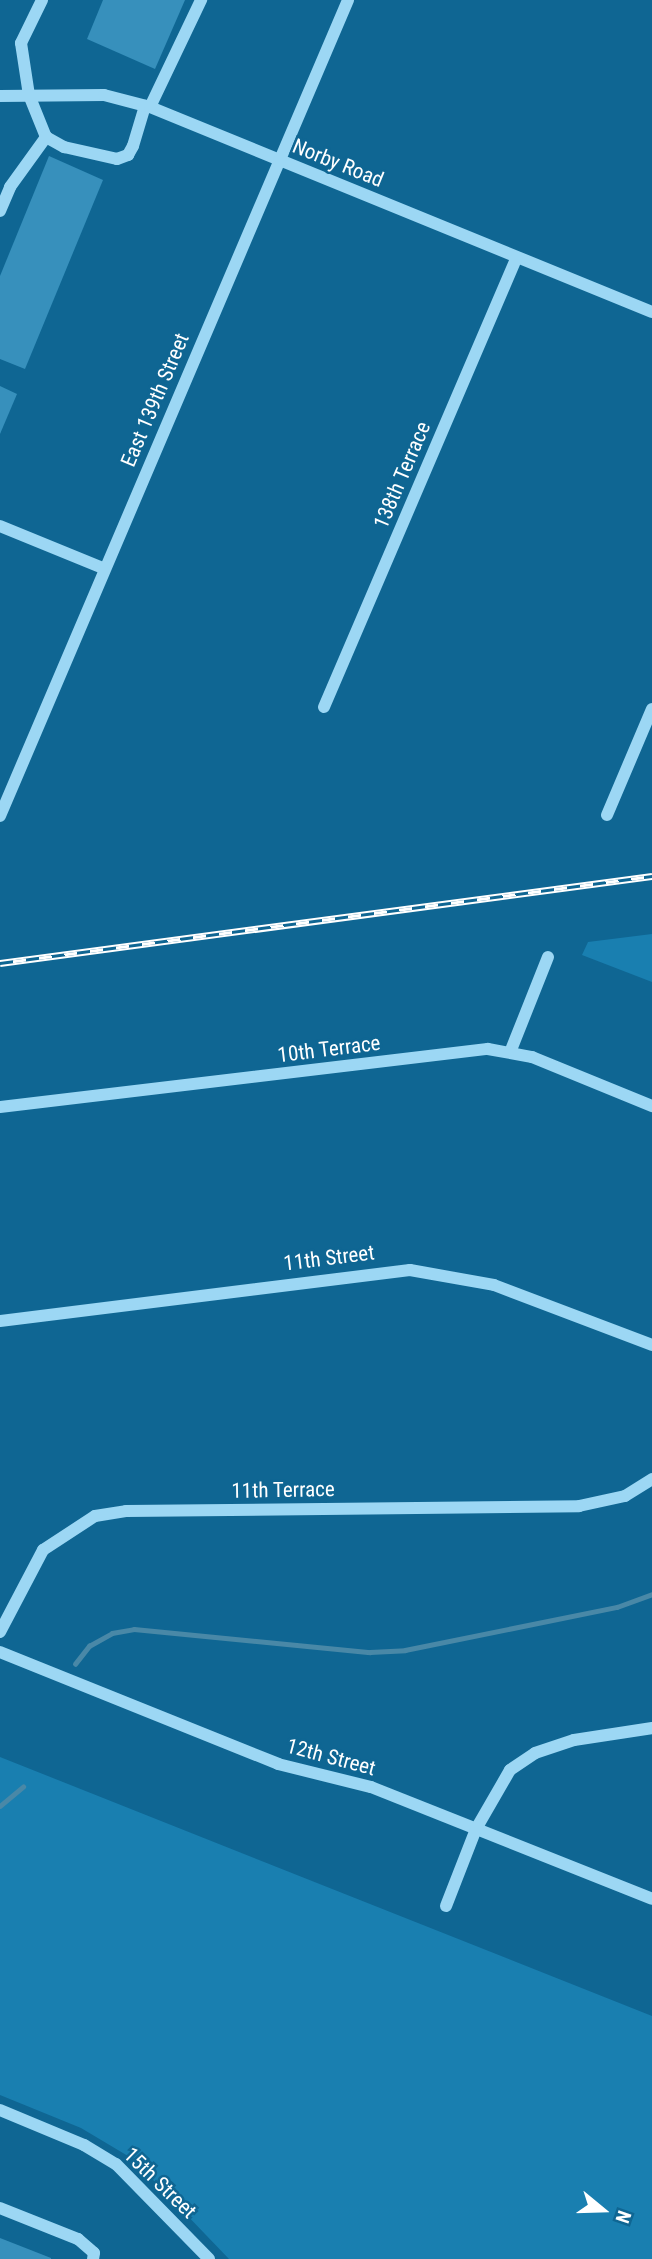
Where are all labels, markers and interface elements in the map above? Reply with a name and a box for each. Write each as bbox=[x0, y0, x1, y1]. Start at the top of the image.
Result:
street label: Norby Road bbox=[289, 133, 387, 193]
street label: East 139th Street bbox=[116, 329, 194, 471]
street label: 138th Terrace bbox=[368, 418, 436, 532]
street label: 10th Terrace bbox=[276, 1030, 382, 1068]
street label: 11th Street bbox=[282, 1240, 376, 1276]
street label: 11th Terrace bbox=[231, 1476, 335, 1504]
street label: 12th Street bbox=[284, 1733, 378, 1781]
street label: 15th Street bbox=[118, 2142, 202, 2224]
north arrow bbox=[568, 2175, 638, 2245]
text: N bbox=[611, 2208, 636, 2226]

